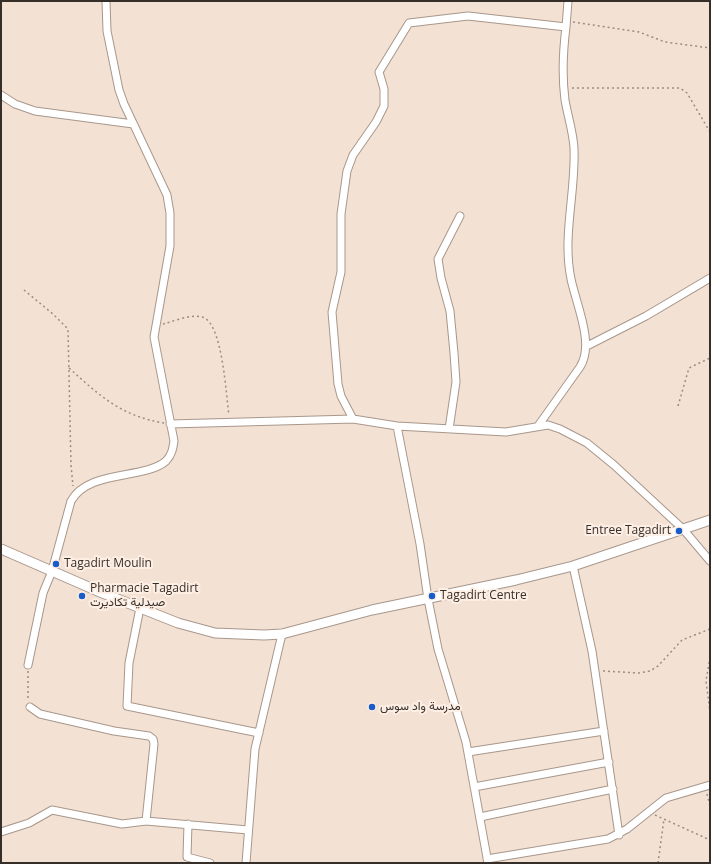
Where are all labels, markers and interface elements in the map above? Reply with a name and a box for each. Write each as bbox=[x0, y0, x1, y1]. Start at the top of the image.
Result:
place label: Entree Tagadirt bbox=[585, 524, 671, 538]
marker: Entree Tagadirt bbox=[674, 526, 684, 536]
place label: Tagadirt Moulin bbox=[64, 557, 152, 571]
marker: Tagadirt Moulin bbox=[51, 559, 61, 569]
place label: Pharmacie Tagadirt صيدلية تكاديرت bbox=[90, 582, 199, 610]
place label: Tagadirt Centre bbox=[440, 589, 527, 603]
marker: Pharmacie Tagadirt صيدلية تكاديرت bbox=[77, 591, 87, 601]
marker: Tagadirt Centre bbox=[427, 591, 437, 601]
place label: مدرسة واد سوس bbox=[380, 700, 461, 714]
marker: مدرسة واد سوس bbox=[367, 702, 377, 712]

